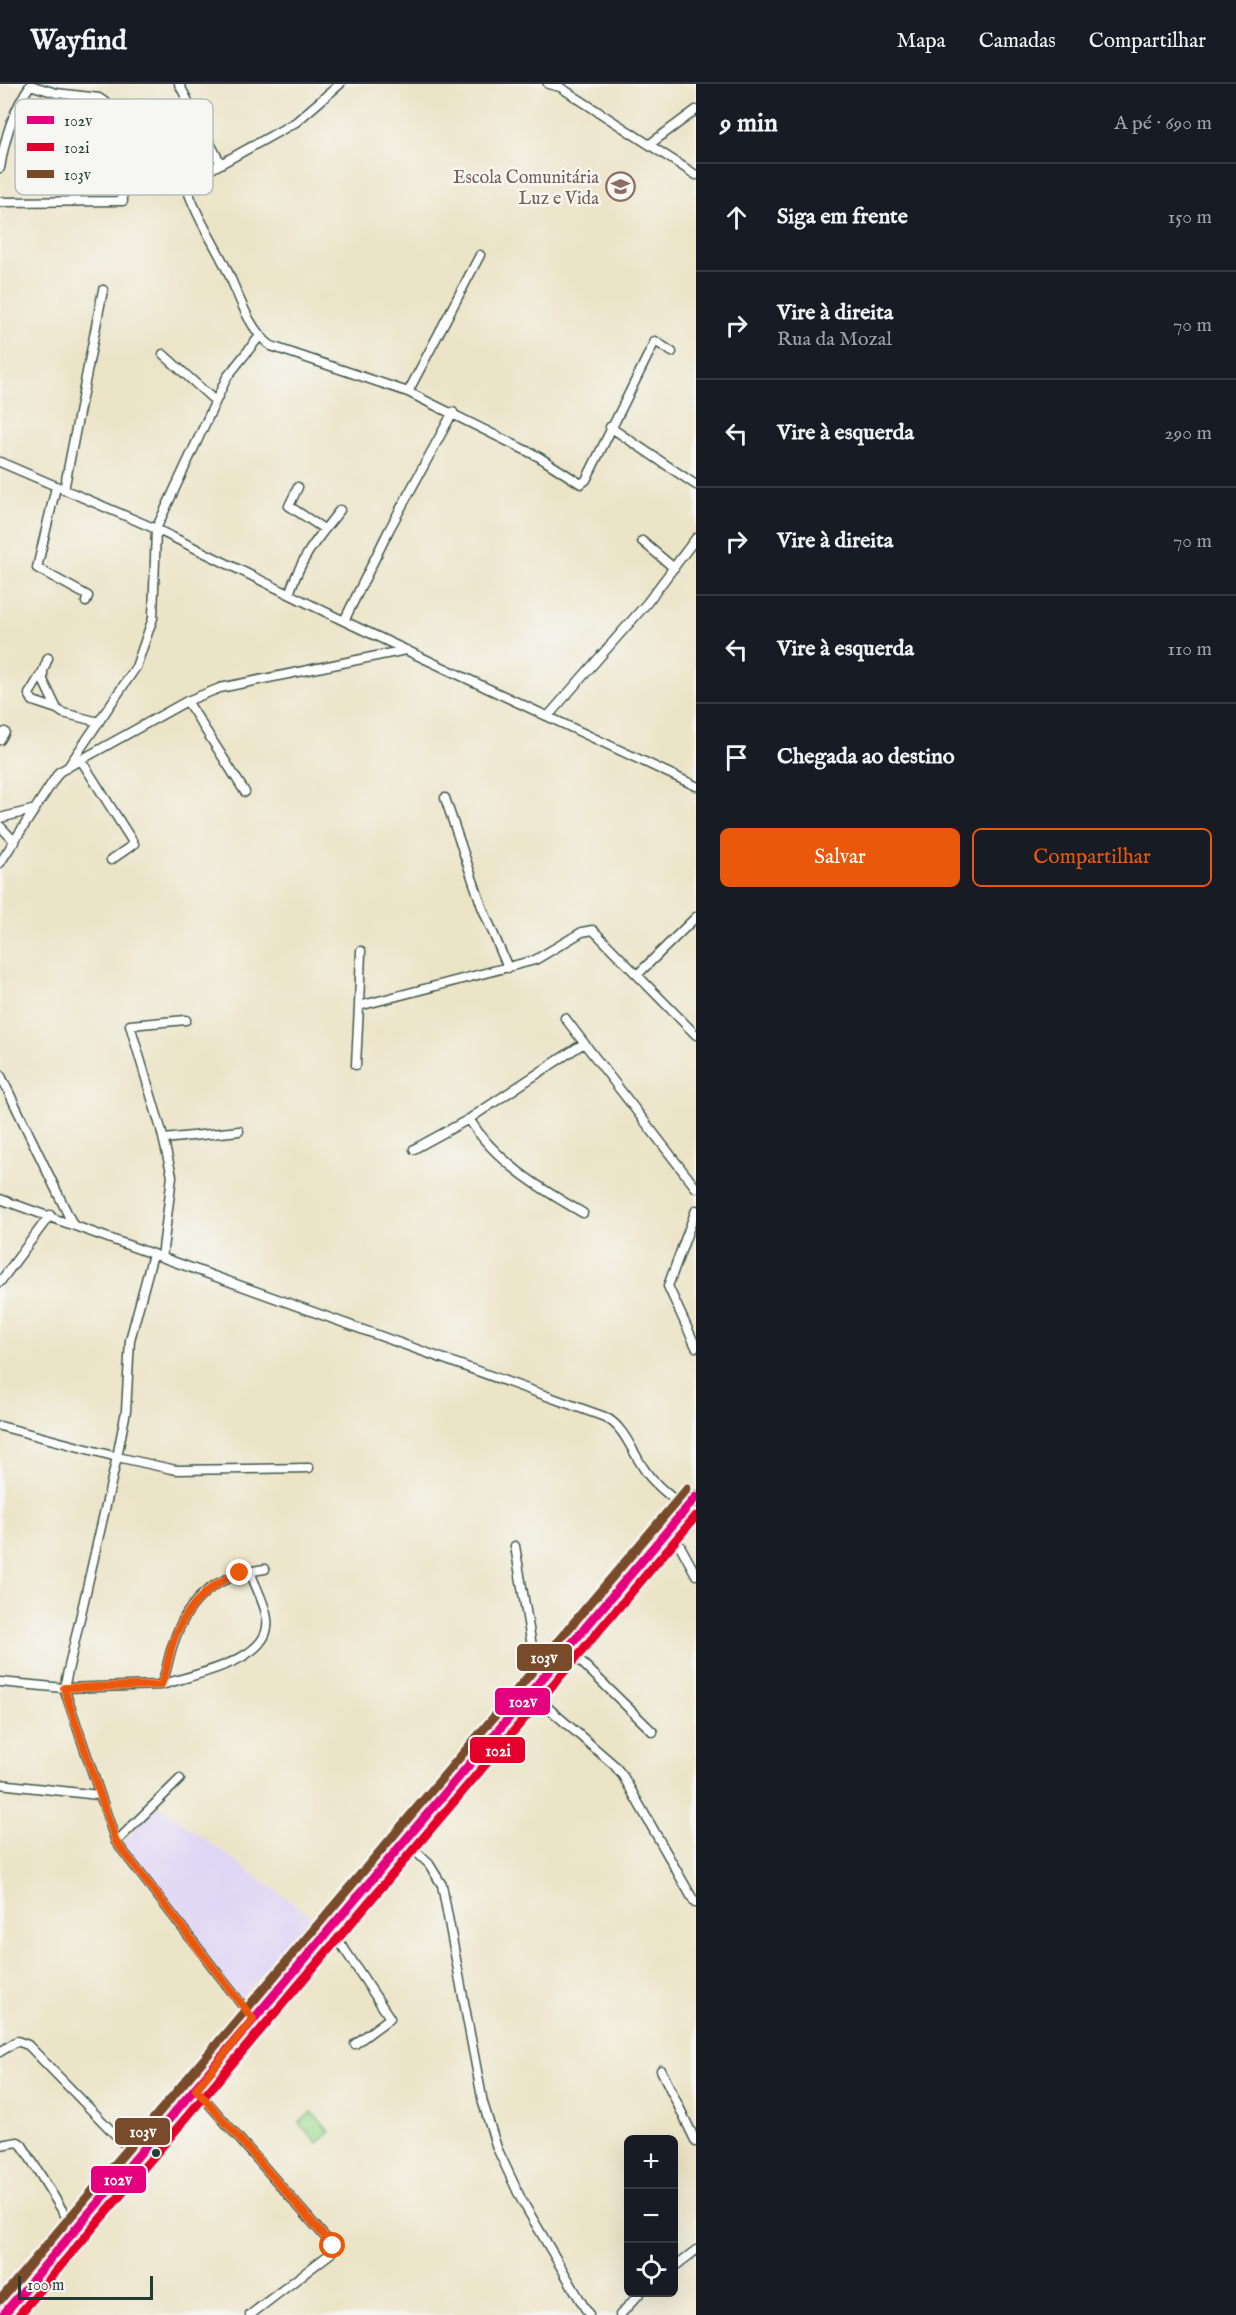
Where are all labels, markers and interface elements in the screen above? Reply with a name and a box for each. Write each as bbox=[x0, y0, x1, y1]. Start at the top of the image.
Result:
text: Wayfind bbox=[30, 24, 127, 59]
text: Mapa bbox=[896, 28, 946, 55]
text: Camadas bbox=[979, 28, 1056, 55]
text: Compartilhar bbox=[1089, 28, 1206, 55]
legend bbox=[15, 99, 213, 195]
text: 9 min bbox=[720, 107, 778, 140]
text: A pé · 690 m bbox=[1114, 111, 1212, 136]
text: 102v bbox=[64, 112, 93, 132]
text: 102i bbox=[64, 139, 90, 159]
text: 103v bbox=[64, 166, 92, 186]
place label: Escola Comunitária Luz e Vida bbox=[453, 167, 599, 211]
school or university icon: Escola Comunitária Luz e Vida bbox=[604, 171, 636, 203]
icon: ahead bbox=[720, 201, 753, 234]
text: Siga em frente bbox=[777, 203, 908, 231]
text: 150 m bbox=[1168, 205, 1212, 230]
text: Vire à direita bbox=[777, 299, 893, 327]
icon: right bbox=[720, 309, 753, 342]
text: 70 m bbox=[1173, 313, 1212, 338]
text: Rua da Mozal bbox=[777, 327, 892, 352]
icon: left bbox=[720, 417, 753, 450]
text: Vire à esquerda bbox=[777, 419, 914, 447]
text: 290 m bbox=[1164, 421, 1212, 446]
icon: right bbox=[720, 525, 753, 558]
text: Vire à direita bbox=[777, 527, 893, 555]
text: 70 m bbox=[1173, 529, 1212, 554]
icon: left bbox=[720, 633, 753, 666]
text: Vire à esquerda bbox=[777, 635, 914, 663]
text: 110 m bbox=[1168, 637, 1212, 662]
icon: arrive bbox=[720, 741, 753, 774]
text: Chegada ao destino bbox=[777, 743, 955, 771]
button: Salvar bbox=[720, 828, 960, 887]
button: Compartilhar bbox=[972, 828, 1212, 887]
route end bbox=[226, 1559, 252, 1585]
line badge: 103v bbox=[516, 1643, 573, 1672]
text: 103v bbox=[531, 1649, 558, 1669]
line badge: 102v bbox=[494, 1687, 551, 1716]
text: 102v bbox=[509, 1693, 538, 1713]
line badge: 102i bbox=[469, 1736, 526, 1764]
text: 102i bbox=[485, 1742, 511, 1762]
line badge: 103v bbox=[114, 2117, 171, 2146]
text: 103v bbox=[130, 2123, 157, 2143]
map controls bbox=[624, 2135, 678, 2297]
button: + bbox=[624, 2135, 678, 2189]
unlabelled marker bbox=[150, 2147, 162, 2159]
line badge: 102v bbox=[90, 2165, 147, 2194]
text: 102v bbox=[104, 2171, 133, 2191]
button: − bbox=[624, 2189, 678, 2243]
route start bbox=[319, 2232, 345, 2258]
button: locate bbox=[624, 2243, 678, 2297]
scale bar bbox=[18, 2273, 153, 2300]
text: 100 m bbox=[27, 2276, 64, 2296]

